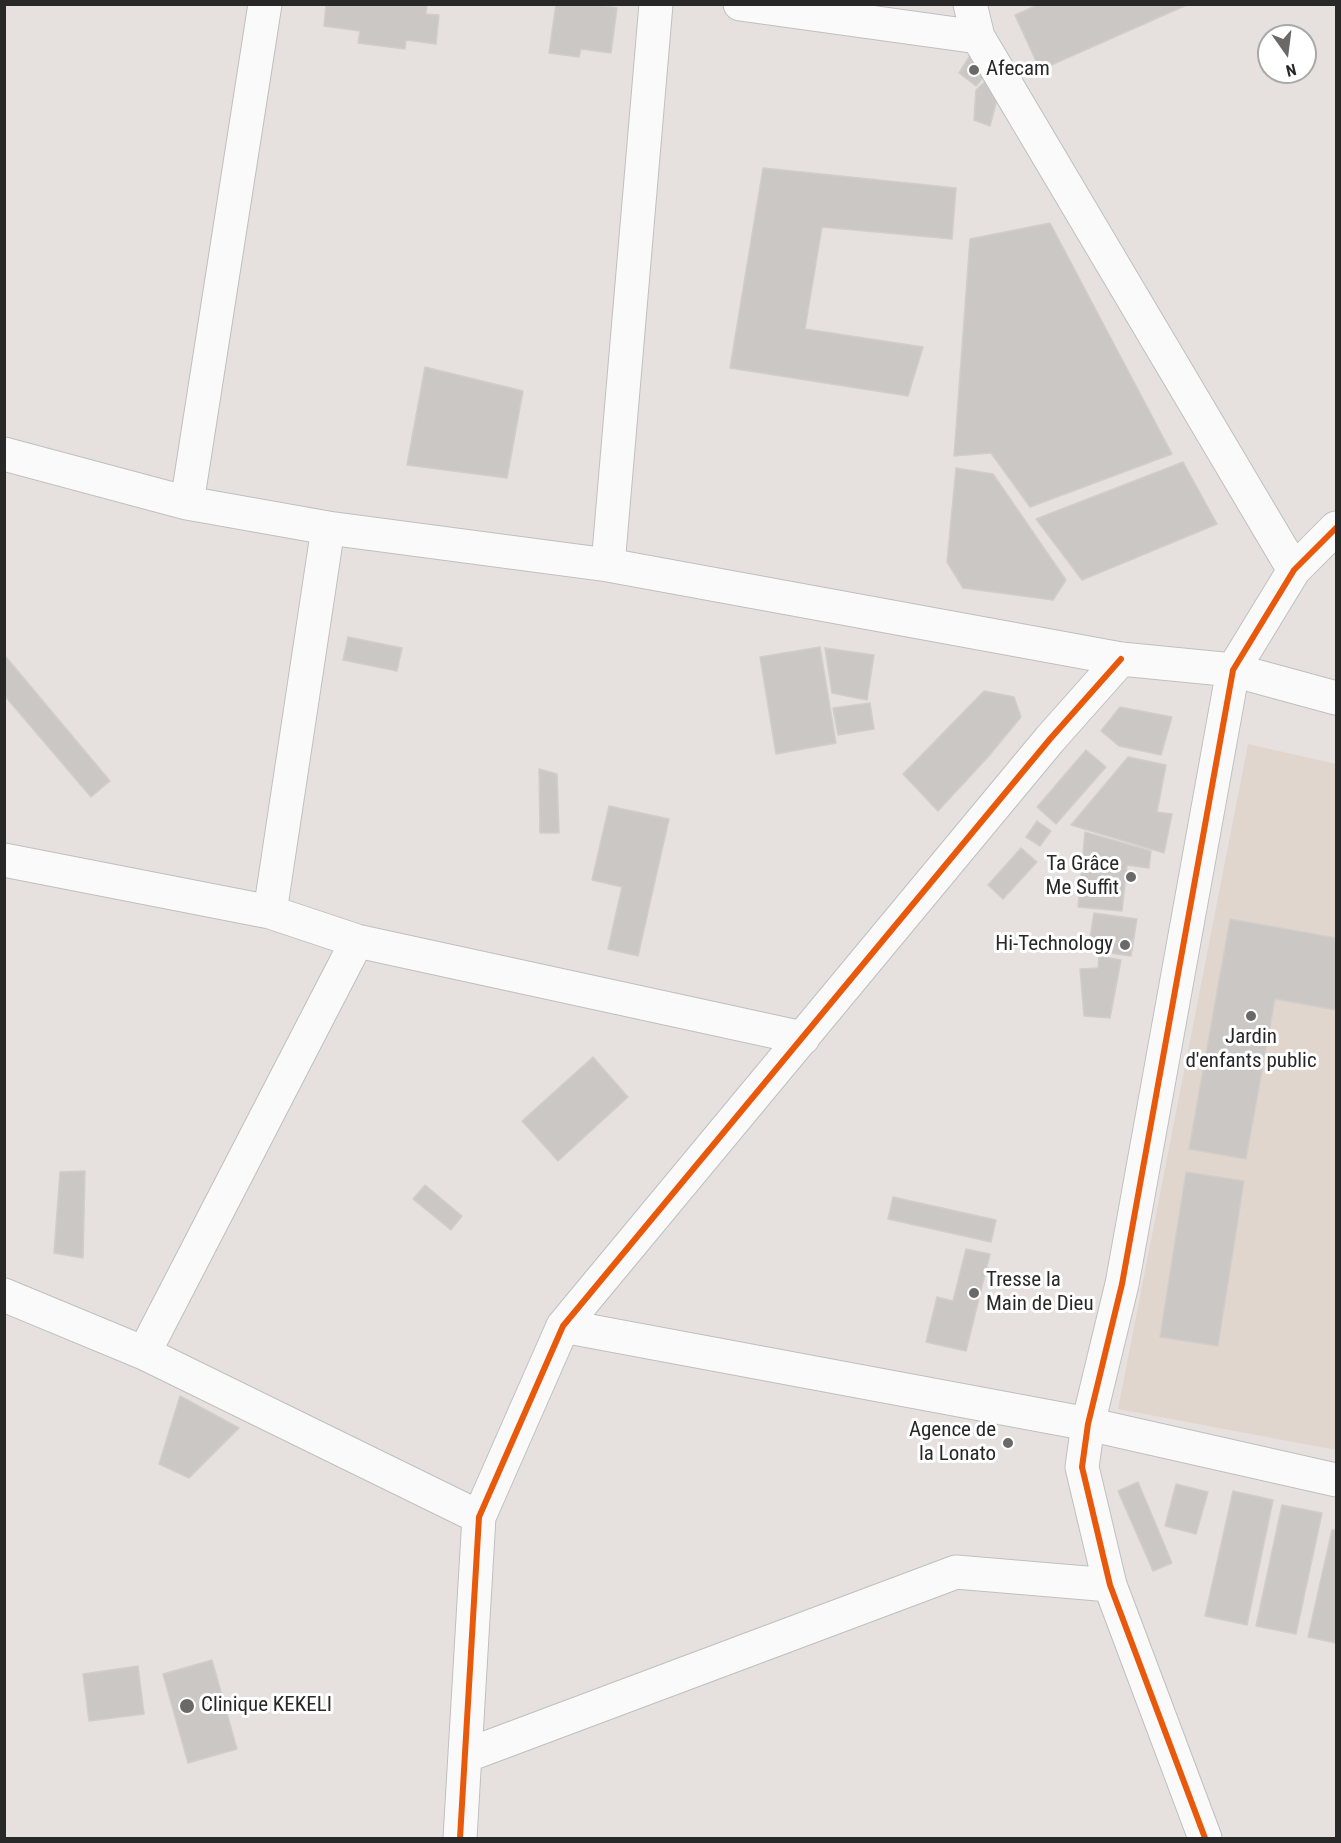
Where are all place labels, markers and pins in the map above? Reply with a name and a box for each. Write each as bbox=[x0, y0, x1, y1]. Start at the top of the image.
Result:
place label: Afecam bbox=[986, 57, 1050, 83]
marker: Afecam bbox=[967, 63, 981, 77]
place label: Ta Grâce Me Suffit bbox=[1046, 852, 1119, 902]
marker: Ta Grâce Me Suffit bbox=[1124, 870, 1138, 884]
place label: Hi-Technology bbox=[995, 932, 1113, 958]
marker: Hi-Technology bbox=[1118, 938, 1132, 952]
marker: Jardin d'enfants public bbox=[1244, 1009, 1258, 1023]
place label: Jardin d'enfants public bbox=[1185, 1025, 1317, 1075]
place label: Tresse la Main de Dieu bbox=[986, 1268, 1094, 1318]
marker: Tresse la Main de Dieu bbox=[967, 1286, 981, 1300]
place label: Agence de la Lonato bbox=[909, 1418, 996, 1468]
marker: Agence de la Lonato bbox=[1001, 1436, 1015, 1450]
place label: Clinique KEKELI bbox=[201, 1693, 332, 1719]
marker: Clinique KEKELI bbox=[178, 1697, 196, 1715]

